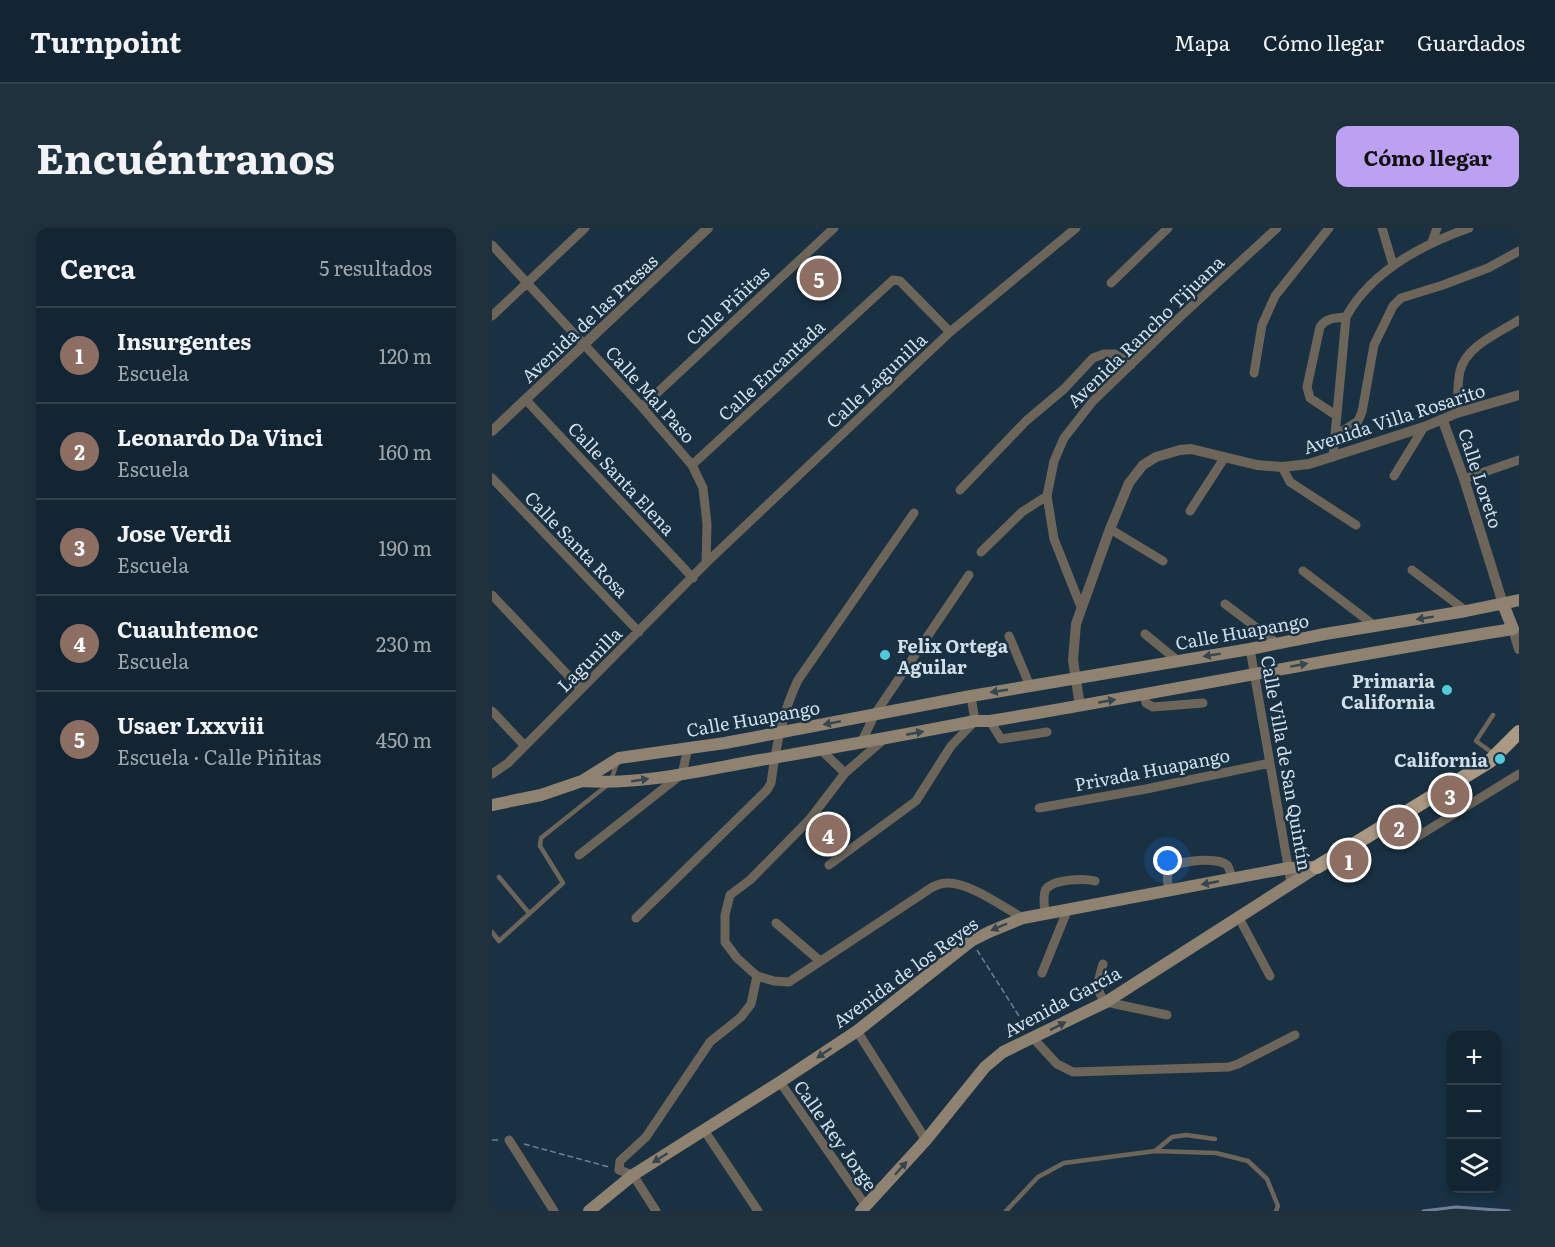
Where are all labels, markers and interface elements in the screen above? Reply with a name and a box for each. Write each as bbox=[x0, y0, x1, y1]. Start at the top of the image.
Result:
text: Turnpoint bbox=[30, 20, 181, 62]
text: Mapa bbox=[1174, 26, 1230, 57]
text: Cómo llegar bbox=[1263, 26, 1384, 57]
text: Guardados bbox=[1417, 26, 1525, 57]
text: Encuéntranos bbox=[36, 125, 335, 187]
button: Cómo llegar bbox=[1336, 126, 1519, 187]
street label: Avenida de las Presas bbox=[515, 247, 663, 389]
text: Cerca bbox=[60, 248, 136, 287]
street label: Avenida Rancho Tijuana bbox=[1060, 248, 1230, 413]
text: 5 resultados bbox=[319, 252, 432, 282]
pin: 5 bbox=[800, 256, 838, 300]
street label: Calle Piñitas bbox=[679, 259, 775, 351]
street label: Calle Encantada bbox=[712, 313, 831, 427]
text: Insurgentes bbox=[117, 324, 251, 357]
street label: Calle Lagunilla bbox=[820, 326, 933, 434]
street label: Calle Mal Paso bbox=[600, 339, 702, 449]
text: 1 bbox=[75, 340, 84, 370]
text: 120 m bbox=[379, 340, 432, 370]
text: Escuela bbox=[117, 357, 189, 387]
street label: Avenida Villa Rosarito bbox=[1300, 376, 1488, 460]
street label: Calle Santa Elena bbox=[562, 415, 682, 541]
text: Leonardo Da Vinci bbox=[117, 420, 323, 453]
street label: Calle Loreto bbox=[1452, 424, 1510, 532]
text: 2 bbox=[74, 436, 85, 466]
text: 160 m bbox=[378, 436, 432, 466]
text: Escuela bbox=[117, 453, 189, 483]
street label: Calle Santa Rosa bbox=[519, 484, 635, 604]
text: Jose Verdi bbox=[117, 516, 231, 549]
text: 3 bbox=[74, 532, 85, 562]
text: 190 m bbox=[378, 532, 432, 562]
text: Escuela bbox=[117, 549, 189, 579]
street label: Calle Huapango bbox=[1173, 606, 1311, 656]
text: Cuauhtemoc bbox=[117, 612, 258, 645]
one-way arrow bbox=[1415, 614, 1434, 623]
street label: Lagunilla bbox=[550, 620, 628, 698]
text: 4 bbox=[73, 628, 86, 658]
text: 230 m bbox=[376, 628, 432, 658]
place label: Felix Ortega Aguilar bbox=[897, 632, 1009, 680]
text: Escuela bbox=[117, 645, 189, 675]
marker: Felix Ortega Aguilar bbox=[878, 648, 892, 662]
one-way arrow bbox=[1202, 651, 1221, 660]
street label: Calle Villa de San Quintín bbox=[1255, 653, 1319, 873]
one-way arrow bbox=[1289, 660, 1308, 669]
place label: Primaria California bbox=[1341, 667, 1436, 715]
marker: Primaria California bbox=[1440, 683, 1454, 697]
one-way arrow bbox=[989, 687, 1008, 696]
street label: Calle Huapango bbox=[684, 693, 822, 743]
one-way arrow bbox=[1098, 696, 1117, 705]
text: Usaer Lxxviii bbox=[117, 708, 264, 741]
one-way arrow bbox=[822, 719, 841, 728]
text: 5 bbox=[74, 724, 85, 754]
text: 450 m bbox=[376, 724, 432, 754]
one-way arrow bbox=[906, 728, 925, 737]
text: Escuela · Calle Piñitas bbox=[117, 741, 321, 771]
street label: Privada Huapango bbox=[1072, 741, 1232, 797]
place label: California bbox=[1394, 746, 1489, 773]
marker: California bbox=[1493, 752, 1507, 766]
pin: 3 bbox=[1430, 772, 1470, 818]
one-way arrow bbox=[631, 775, 650, 784]
pin: 2 bbox=[1380, 804, 1418, 850]
pin: 4 bbox=[808, 812, 848, 856]
pin: 1 bbox=[1330, 838, 1368, 882]
your location bbox=[1153, 846, 1182, 875]
one-way arrow bbox=[1200, 879, 1219, 888]
street label: Avenida de los Reyes bbox=[827, 910, 983, 1034]
one-way arrow bbox=[990, 923, 1008, 932]
street label: Avenida García bbox=[999, 959, 1126, 1043]
one-way arrow bbox=[1049, 1021, 1067, 1031]
map controls bbox=[1447, 1031, 1501, 1193]
button: + bbox=[1447, 1031, 1501, 1085]
one-way arrow bbox=[816, 1047, 832, 1058]
street label: Calle Rey Jorge bbox=[788, 1074, 884, 1196]
button: − bbox=[1447, 1085, 1501, 1139]
button: layers bbox=[1447, 1139, 1501, 1193]
one-way arrow bbox=[652, 1152, 668, 1163]
one-way arrow bbox=[894, 1160, 908, 1175]

